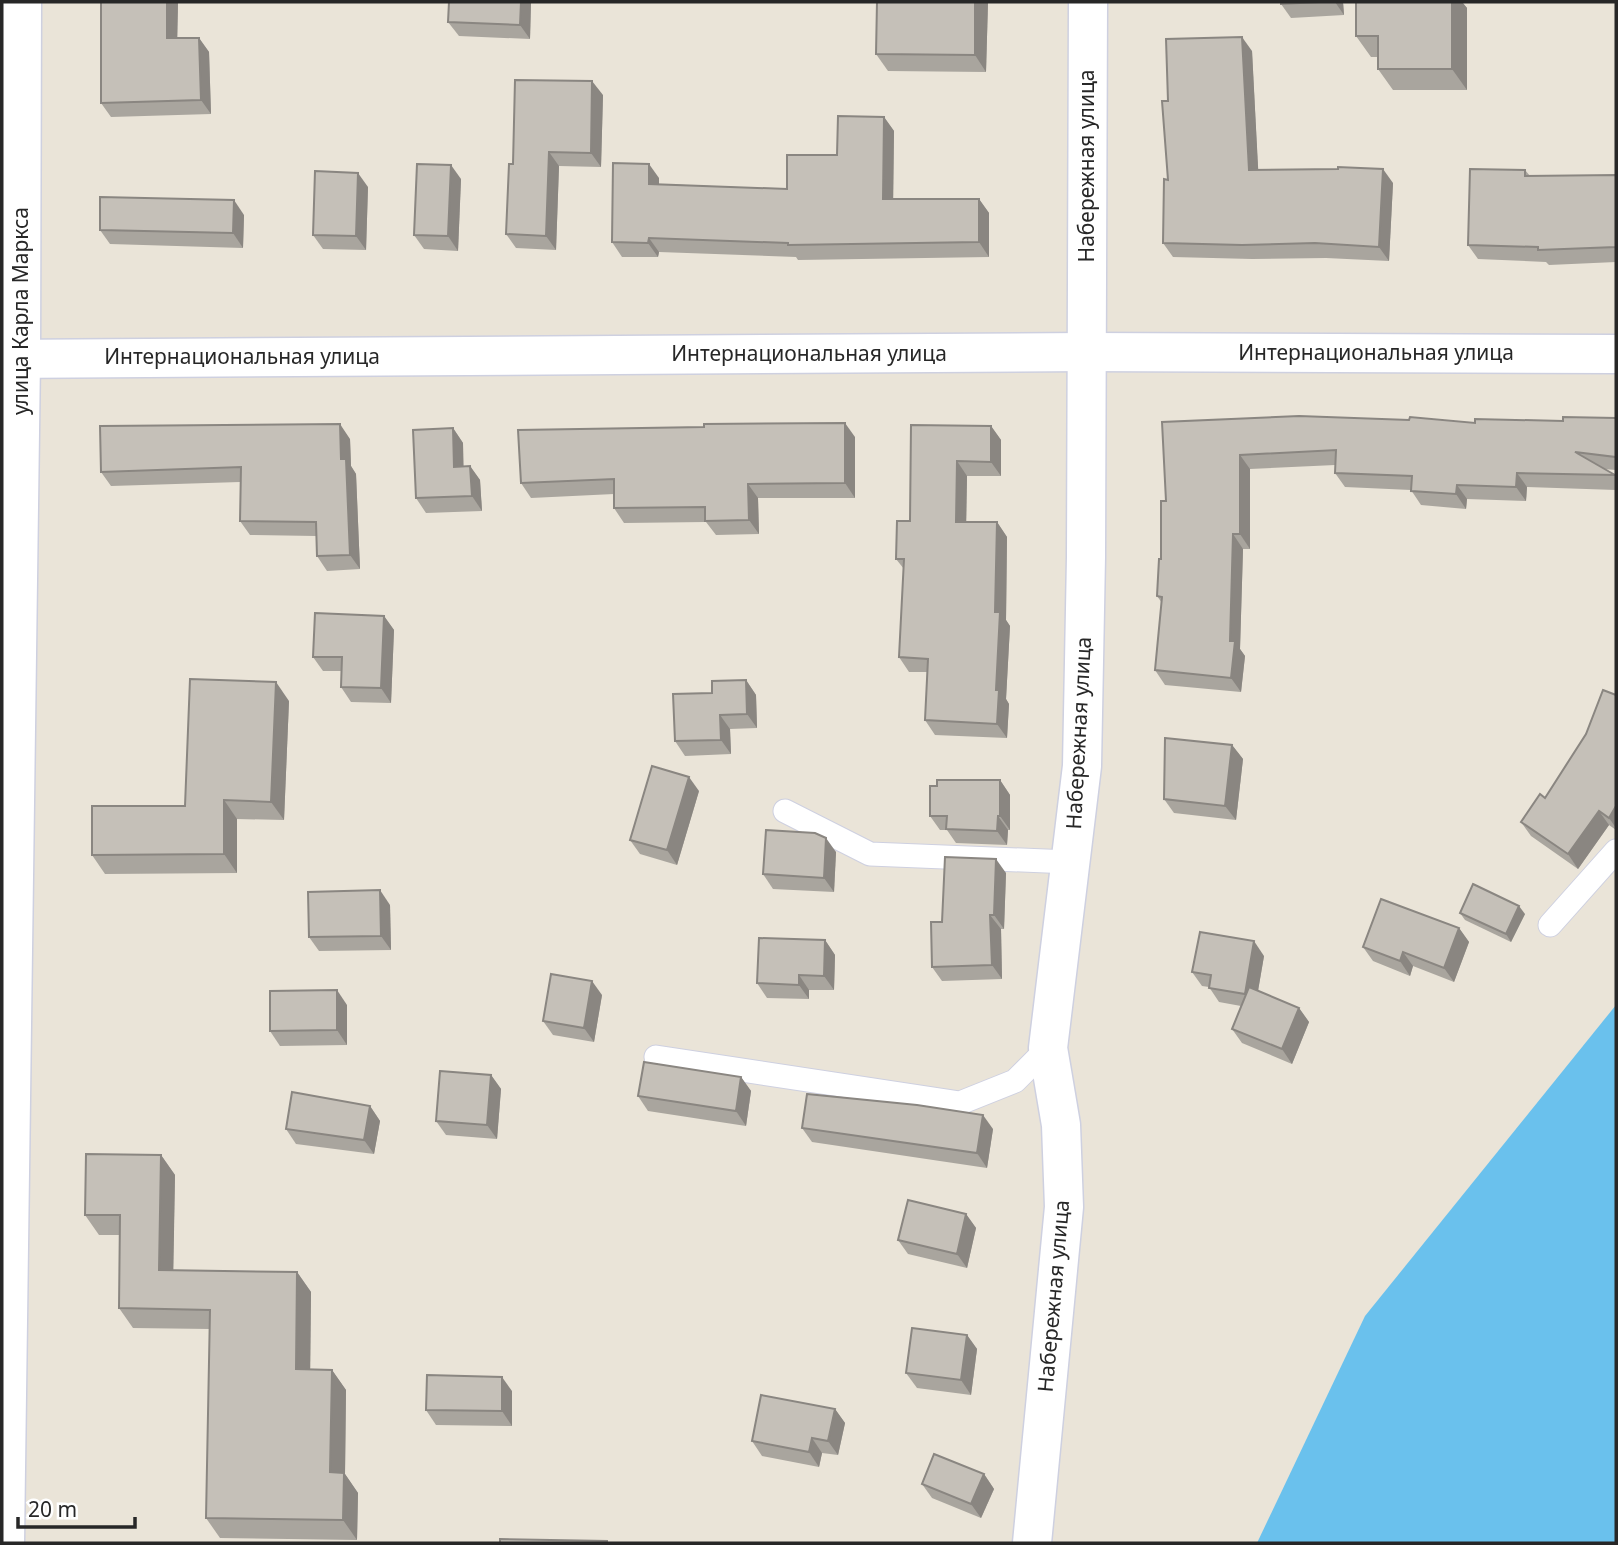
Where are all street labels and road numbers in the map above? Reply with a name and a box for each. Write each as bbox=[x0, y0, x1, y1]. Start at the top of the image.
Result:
street label: Набережная улица bbox=[1072, 70, 1100, 262]
street label: улица Карла Маркса bbox=[6, 207, 34, 415]
street label: Интернациональная улица bbox=[1238, 338, 1514, 366]
street label: Интернациональная улица bbox=[671, 339, 947, 367]
street label: Интернациональная улица bbox=[104, 342, 380, 370]
street label: Набережная улица bbox=[1059, 636, 1097, 830]
street label: Набережная улица bbox=[1031, 1199, 1075, 1393]

